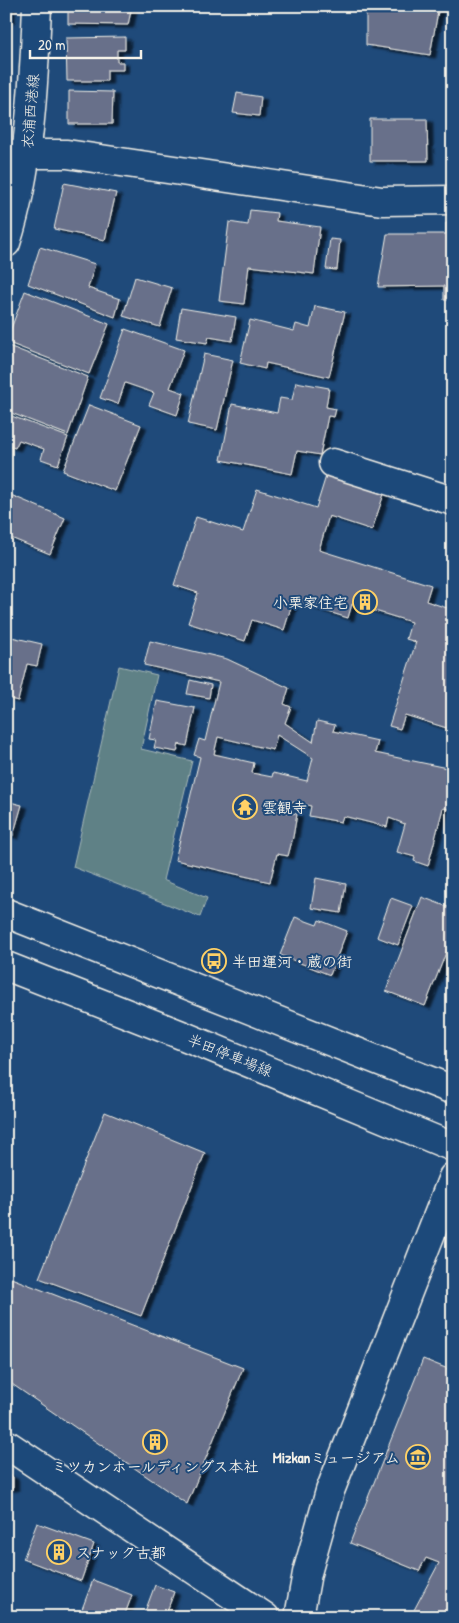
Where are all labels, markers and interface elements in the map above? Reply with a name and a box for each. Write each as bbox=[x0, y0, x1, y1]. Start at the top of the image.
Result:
scale bar bbox=[30, 28, 141, 60]
text: 20 m bbox=[38, 34, 65, 55]
street label: 衣浦西港線 bbox=[16, 73, 44, 149]
building icon: 小栗家住宅 bbox=[352, 589, 378, 615]
place label: 小栗家住宅 bbox=[273, 592, 348, 613]
temple icon: 雲観寺 bbox=[232, 794, 258, 820]
place label: 雲観寺 bbox=[262, 797, 307, 818]
bus stop icon: 半田運河・蔵の街 bbox=[201, 948, 227, 974]
place label: 半田運河・蔵の街 bbox=[232, 951, 352, 972]
street label: 半田停車場線 bbox=[184, 1028, 276, 1082]
building icon: ミツカンホールディングス本社 bbox=[142, 1429, 168, 1455]
museum icon: Mizkanミュージアム bbox=[405, 1444, 431, 1470]
place label: Mizkanミュージアム bbox=[273, 1447, 400, 1468]
place label: ミツカンホールディングス本社 bbox=[52, 1456, 258, 1477]
building icon: スナック古都 bbox=[46, 1539, 72, 1565]
place label: スナック古都 bbox=[76, 1542, 166, 1563]

